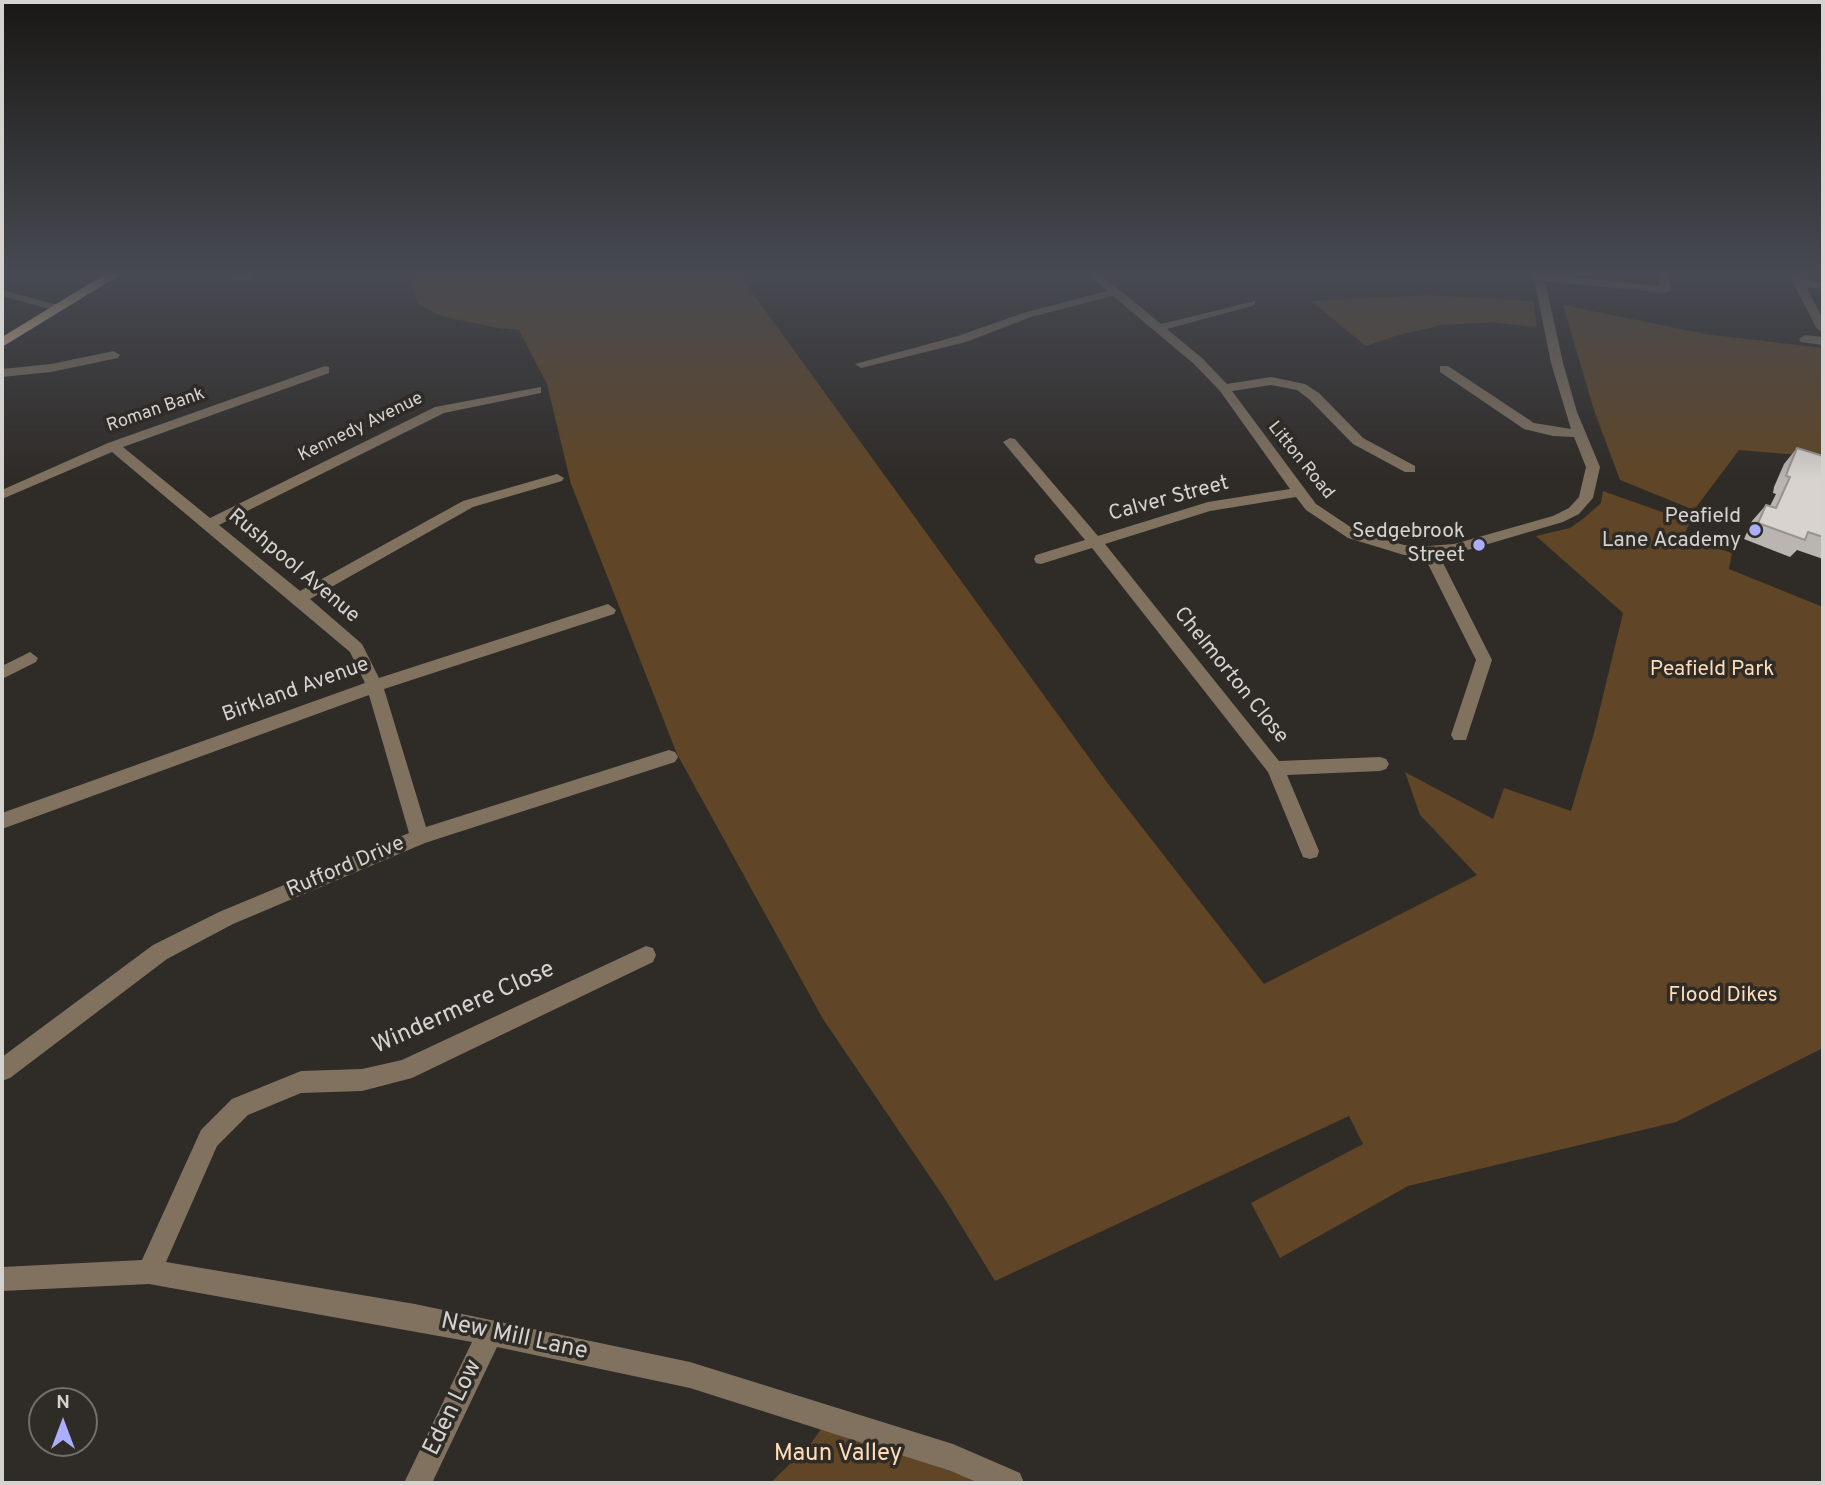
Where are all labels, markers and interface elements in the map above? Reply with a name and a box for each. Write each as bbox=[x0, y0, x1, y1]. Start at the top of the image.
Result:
street label: Roman Bank bbox=[104, 384, 208, 438]
street label: Kennedy Avenue bbox=[295, 388, 427, 468]
street label: Litton Road bbox=[1262, 418, 1338, 504]
street label: Calver Street bbox=[1106, 472, 1232, 528]
street label: Rushpool Avenue bbox=[222, 505, 364, 629]
place label: Peafield Lane Academy bbox=[1602, 505, 1741, 555]
place label: Sedgebrook Street bbox=[1352, 520, 1465, 570]
marker: Peafield Lane Academy bbox=[1747, 522, 1763, 538]
marker: Sedgebrook Street bbox=[1471, 537, 1487, 553]
street label: Chelmorton Close bbox=[1167, 603, 1293, 749]
street label: Birkland Avenue bbox=[219, 653, 373, 729]
park label: Peafield Park bbox=[1650, 658, 1774, 684]
street label: Rufford Drive bbox=[283, 832, 409, 904]
street label: Windermere Close bbox=[369, 956, 559, 1062]
park label: Flood Dikes bbox=[1668, 984, 1778, 1010]
street label: New Mill Lane bbox=[438, 1308, 590, 1368]
street label: Eden Low bbox=[418, 1355, 490, 1461]
north arrow bbox=[28, 1387, 98, 1457]
text: N bbox=[56, 1391, 70, 1415]
park label: Maun Valley bbox=[774, 1441, 902, 1469]

